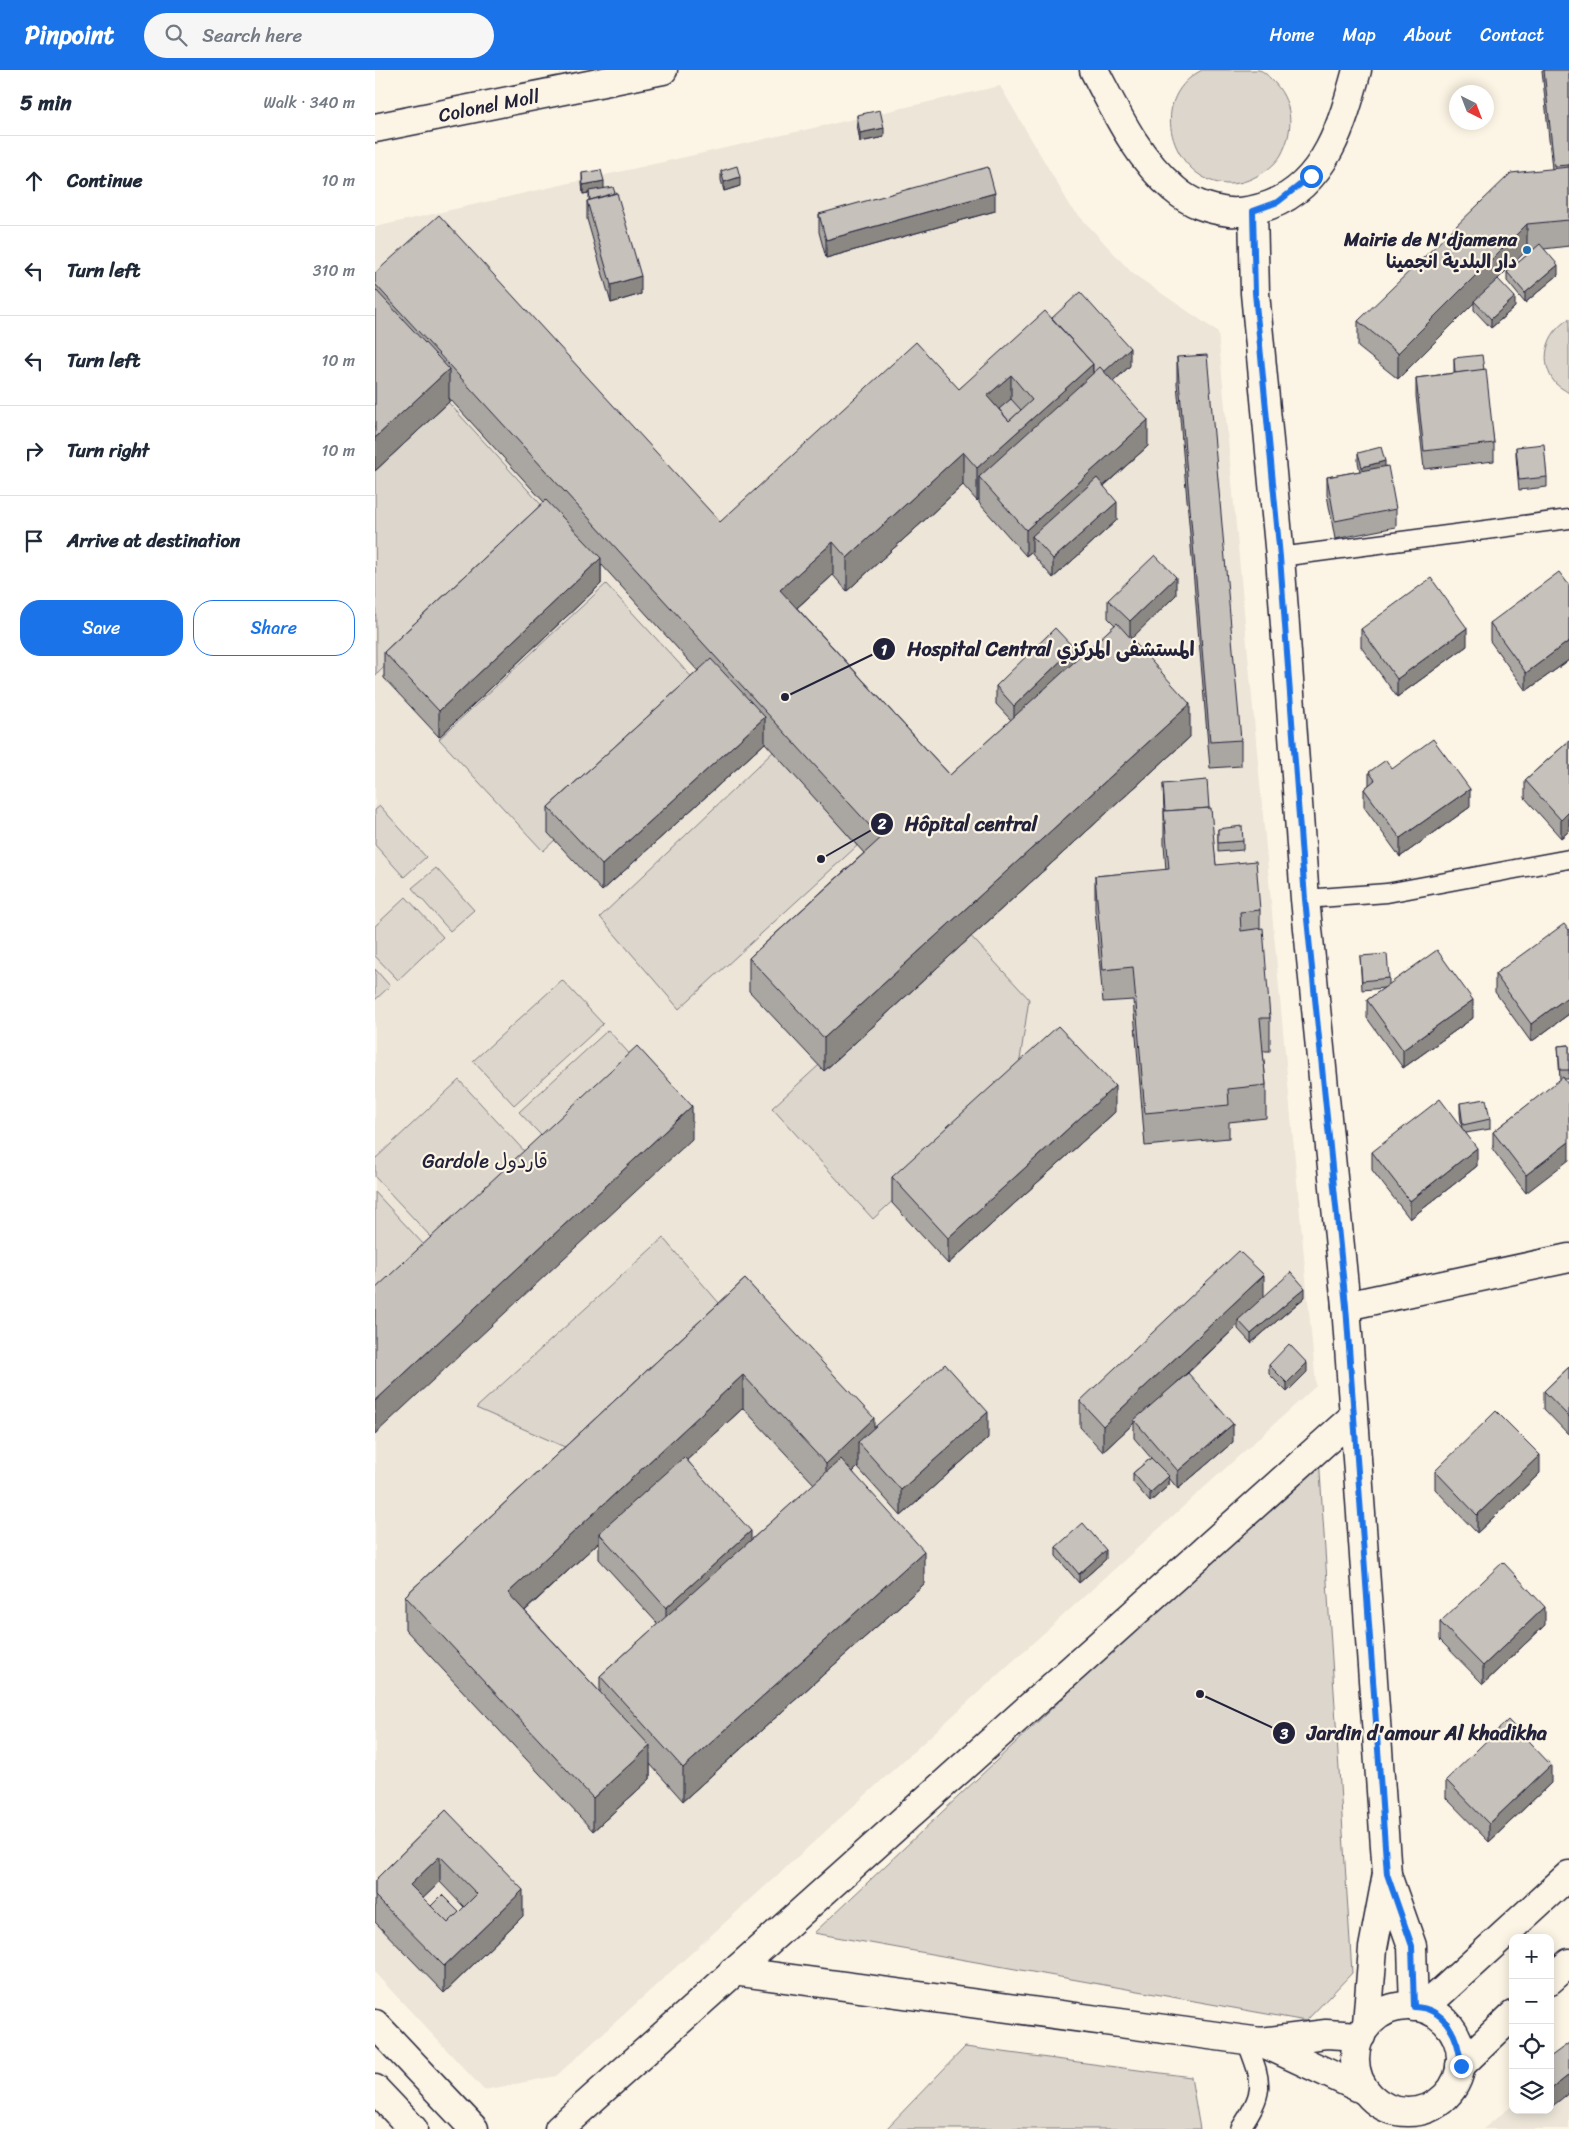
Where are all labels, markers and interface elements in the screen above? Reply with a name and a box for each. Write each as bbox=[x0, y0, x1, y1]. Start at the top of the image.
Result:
search box bbox=[144, 13, 494, 58]
text: Pinpoint bbox=[25, 14, 114, 56]
text: Search here bbox=[202, 19, 302, 52]
text: Home bbox=[1270, 19, 1315, 51]
text: Map bbox=[1343, 19, 1376, 51]
text: About bbox=[1404, 19, 1452, 51]
text: Contact bbox=[1480, 19, 1544, 51]
icon: search bbox=[162, 21, 190, 49]
street label: Colonel Moll bbox=[435, 79, 543, 132]
text: 5 min bbox=[20, 84, 72, 122]
north arrow bbox=[1449, 85, 1494, 130]
text: Walk · 340 m bbox=[264, 88, 355, 117]
text: Continue bbox=[67, 164, 143, 197]
route start bbox=[1300, 165, 1323, 188]
text: 10 m bbox=[322, 166, 355, 195]
icon: ahead bbox=[20, 167, 48, 195]
place label: Mairie de N'djamena دار البلدية انجمينا bbox=[1343, 223, 1517, 278]
marker: Mairie de N'djamena دار البلدية انجمينا bbox=[1521, 244, 1533, 256]
text: Turn left bbox=[67, 254, 140, 287]
text: 310 m bbox=[313, 256, 355, 285]
icon: left bbox=[20, 257, 48, 285]
text: Turn left bbox=[67, 344, 140, 377]
text: 10 m bbox=[322, 346, 355, 375]
icon: left bbox=[20, 347, 48, 375]
text: Turn right bbox=[67, 434, 149, 467]
text: 10 m bbox=[322, 436, 355, 465]
icon: right bbox=[20, 437, 48, 465]
text: Arrive at destination bbox=[67, 524, 240, 557]
icon: arrive bbox=[20, 527, 48, 555]
button: Save bbox=[20, 600, 183, 656]
button: Share bbox=[193, 600, 355, 656]
callout: Hospital Central المستشفى المركزي bbox=[872, 632, 1205, 667]
text: Hospital Central المستشفى المركزي bbox=[906, 632, 1195, 667]
text: 1 bbox=[881, 637, 888, 663]
callout: Hôpital central bbox=[869, 806, 1047, 841]
text: Hôpital central bbox=[904, 807, 1039, 842]
text: 2 bbox=[877, 811, 887, 837]
district label: Gardole قاردول bbox=[422, 1144, 548, 1179]
callout: Jardin d'amour Al khadikha bbox=[1272, 1716, 1556, 1751]
text: Jardin d'amour Al khadikha bbox=[1306, 1716, 1548, 1751]
text: 3 bbox=[1279, 1721, 1289, 1747]
map controls bbox=[1509, 1934, 1554, 2114]
button: + bbox=[1509, 1934, 1554, 1979]
button: − bbox=[1509, 1979, 1554, 2024]
button: locate bbox=[1509, 2024, 1554, 2069]
route end bbox=[1450, 2055, 1473, 2078]
button: layers bbox=[1509, 2069, 1554, 2114]

